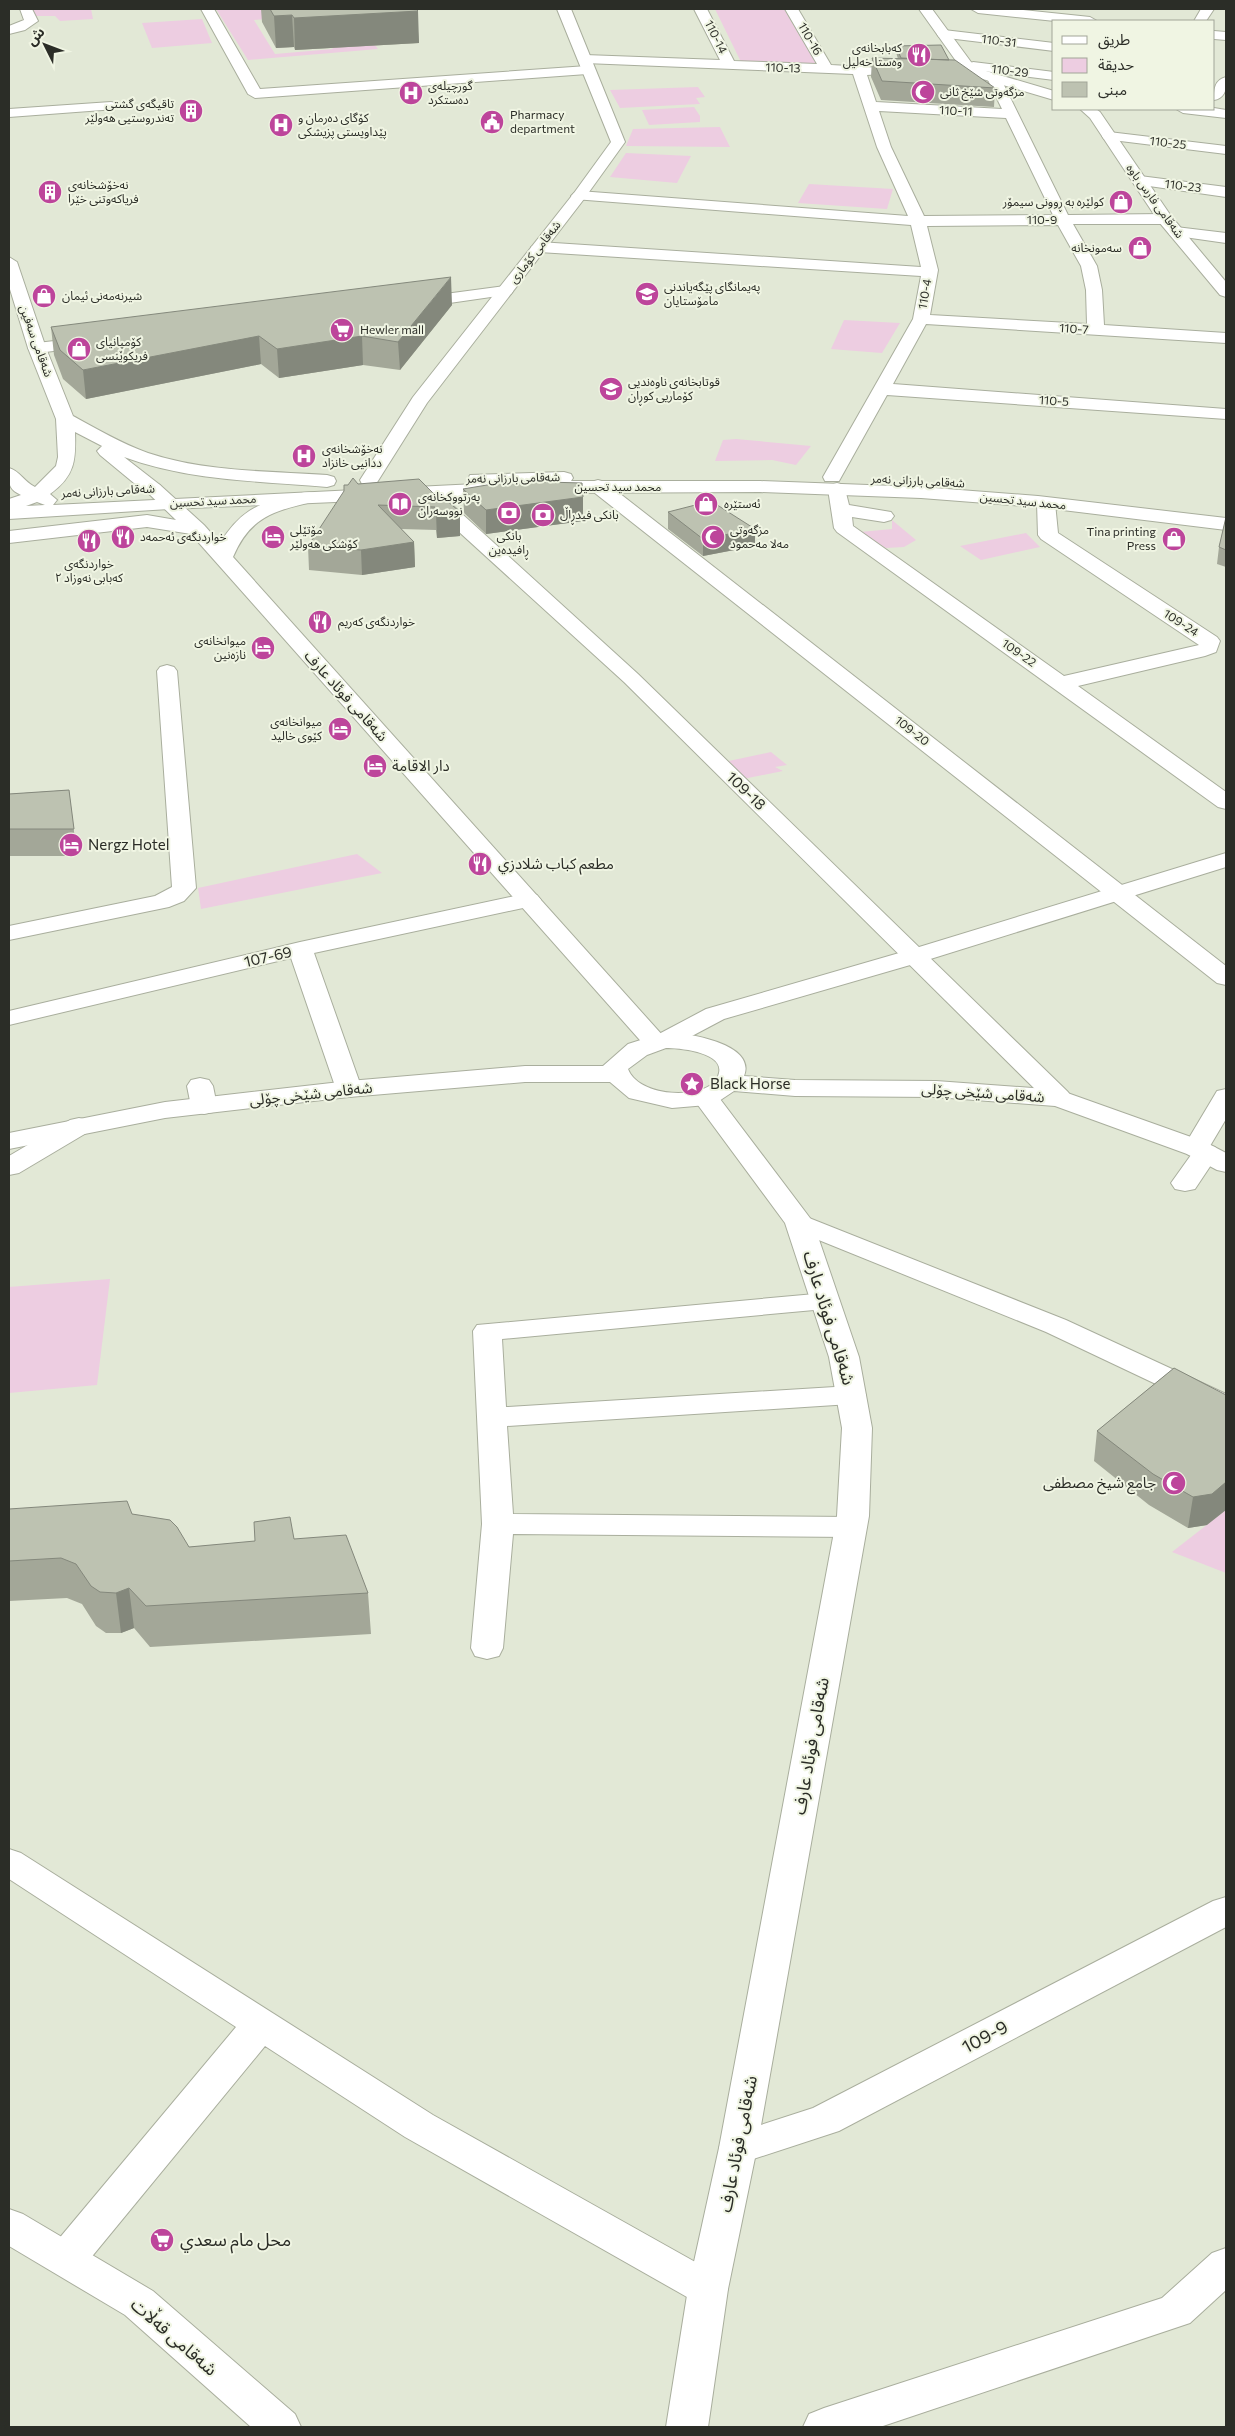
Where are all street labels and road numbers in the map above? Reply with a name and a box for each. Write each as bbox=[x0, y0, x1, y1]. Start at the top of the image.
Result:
street label: 110-14 bbox=[703, 18, 731, 56]
street label: 110-16 bbox=[796, 20, 826, 57]
street label: 110-31 bbox=[981, 31, 1017, 49]
street label: 110-13 bbox=[765, 59, 801, 75]
street label: 110-29 bbox=[991, 61, 1029, 79]
street label: 110-11 bbox=[939, 102, 973, 118]
street label: 110-25 bbox=[1149, 133, 1187, 151]
street label: شەقامی فارس باوە bbox=[1123, 161, 1187, 241]
street label: 110-23 bbox=[1164, 176, 1202, 194]
street label: 110-9 bbox=[1027, 212, 1057, 226]
street label: شەقامی کۆماری bbox=[505, 217, 564, 286]
street label: 110-4 bbox=[914, 278, 934, 310]
street label: شەقامی سەفین bbox=[16, 303, 56, 379]
street label: 110-7 bbox=[1059, 320, 1089, 336]
street label: 110-5 bbox=[1039, 392, 1070, 408]
street label: شەقامی بارزانی نەمر bbox=[465, 469, 560, 486]
street label: شەقامی بارزانی نەمر bbox=[870, 470, 965, 490]
street label: محمد سید تحسین bbox=[575, 479, 661, 494]
street label: شەقامی بارزانی نەمر bbox=[60, 481, 155, 501]
street label: محمد سید تحسین bbox=[979, 489, 1067, 513]
street label: محمد سید تحسین bbox=[169, 491, 257, 510]
street label: 109-24 bbox=[1161, 606, 1202, 639]
street label: 109-22 bbox=[1000, 635, 1040, 669]
street label: شەقامی فوئاد عارف bbox=[301, 646, 392, 745]
street label: 109-20 bbox=[893, 712, 933, 748]
street label: 109-18 bbox=[723, 767, 770, 813]
street label: 107-69 bbox=[242, 942, 293, 970]
street label: شەقامی شێخی چۆلی bbox=[248, 1078, 374, 1110]
street label: شەقامی شێخی چۆلی bbox=[921, 1079, 1046, 1107]
street label: شەقامی فوئاد عارف bbox=[798, 1248, 861, 1388]
street label: شەقامی فوئاد عارف bbox=[787, 1675, 834, 1816]
street label: 109-9 bbox=[958, 2015, 1011, 2057]
street label: شەقامی فوئاد عارف bbox=[713, 2073, 762, 2214]
street label: شەقامی قەڵات bbox=[126, 2292, 223, 2381]

